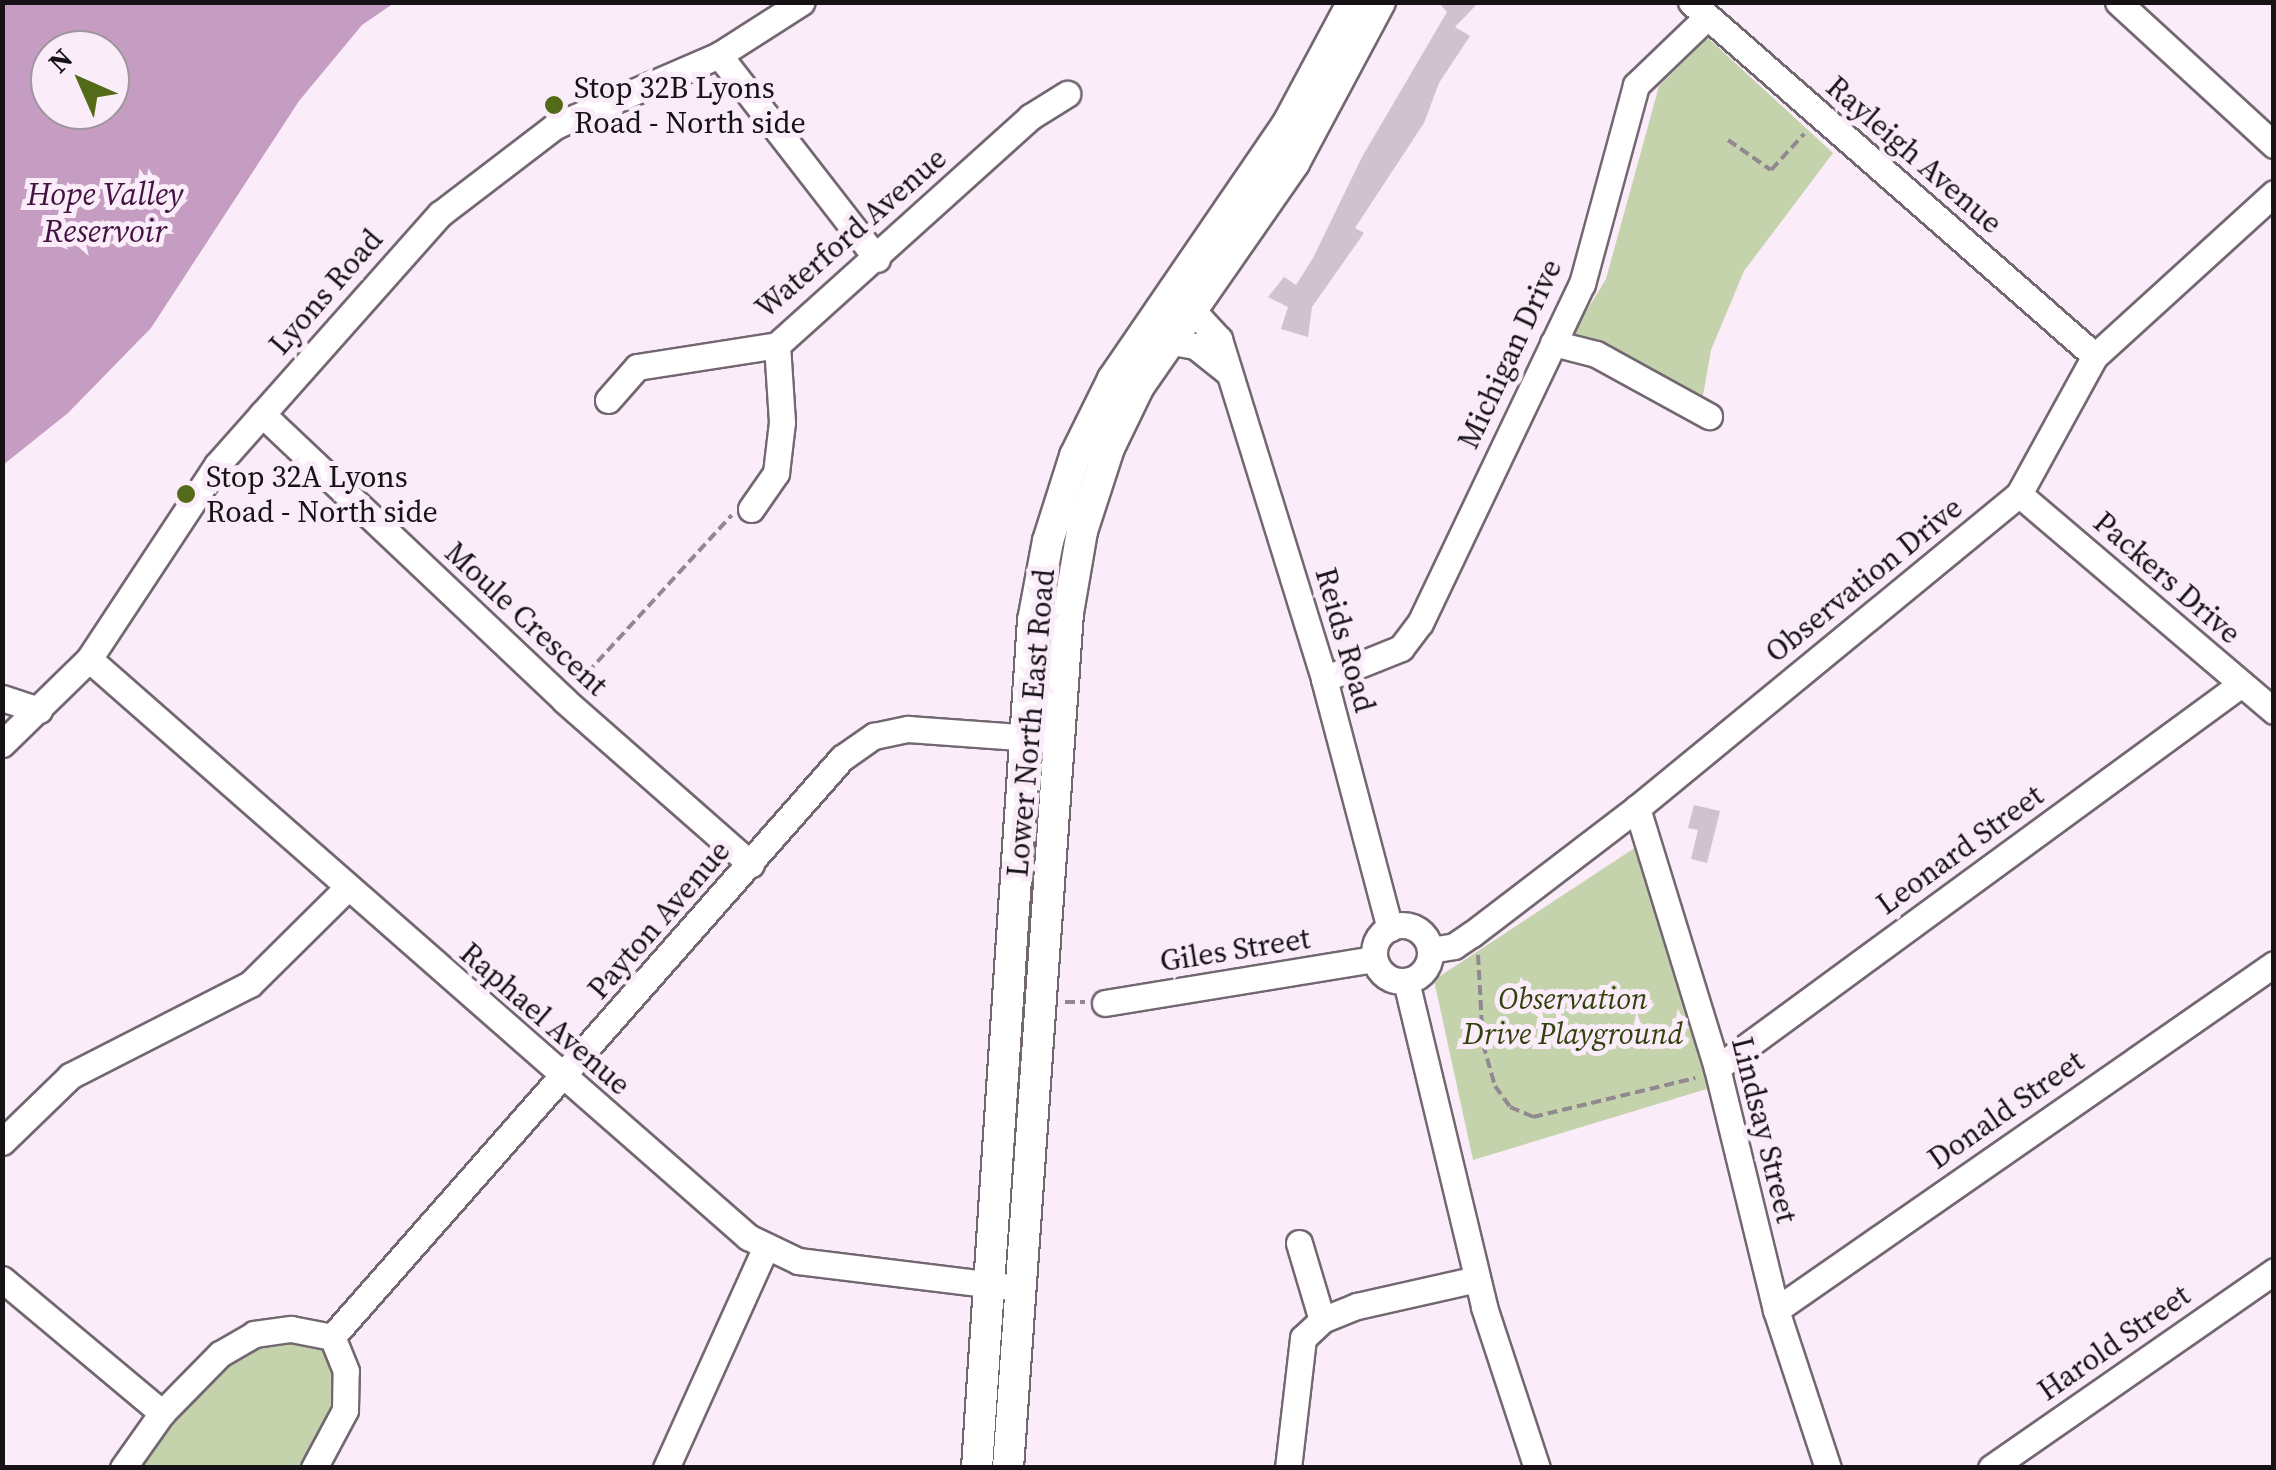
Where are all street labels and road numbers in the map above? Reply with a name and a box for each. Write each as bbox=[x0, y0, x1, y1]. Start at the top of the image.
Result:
street label: Rayleigh Avenue bbox=[1819, 69, 2009, 241]
street label: Waterford Avenue bbox=[748, 140, 954, 326]
street label: Lyons Road bbox=[262, 222, 390, 362]
street label: Michigan Drive bbox=[1450, 254, 1570, 454]
street label: Observation Drive bbox=[1758, 490, 1970, 670]
street label: Packers Drive bbox=[2086, 504, 2248, 652]
street label: Moule Crescent bbox=[437, 535, 615, 703]
street label: Reids Road bbox=[1307, 564, 1383, 716]
street label: Lower North East Road bbox=[1000, 568, 1062, 878]
street label: Leonard Street bbox=[1870, 778, 2050, 922]
street label: Payton Avenue bbox=[580, 833, 738, 1007]
street label: Giles Street bbox=[1158, 920, 1312, 980]
street label: Raphael Avenue bbox=[452, 935, 638, 1103]
street label: Lindsay Street bbox=[1724, 1034, 1804, 1226]
street label: Donald Street bbox=[1921, 1043, 2091, 1177]
street label: Harold Street bbox=[2031, 1277, 2197, 1409]

